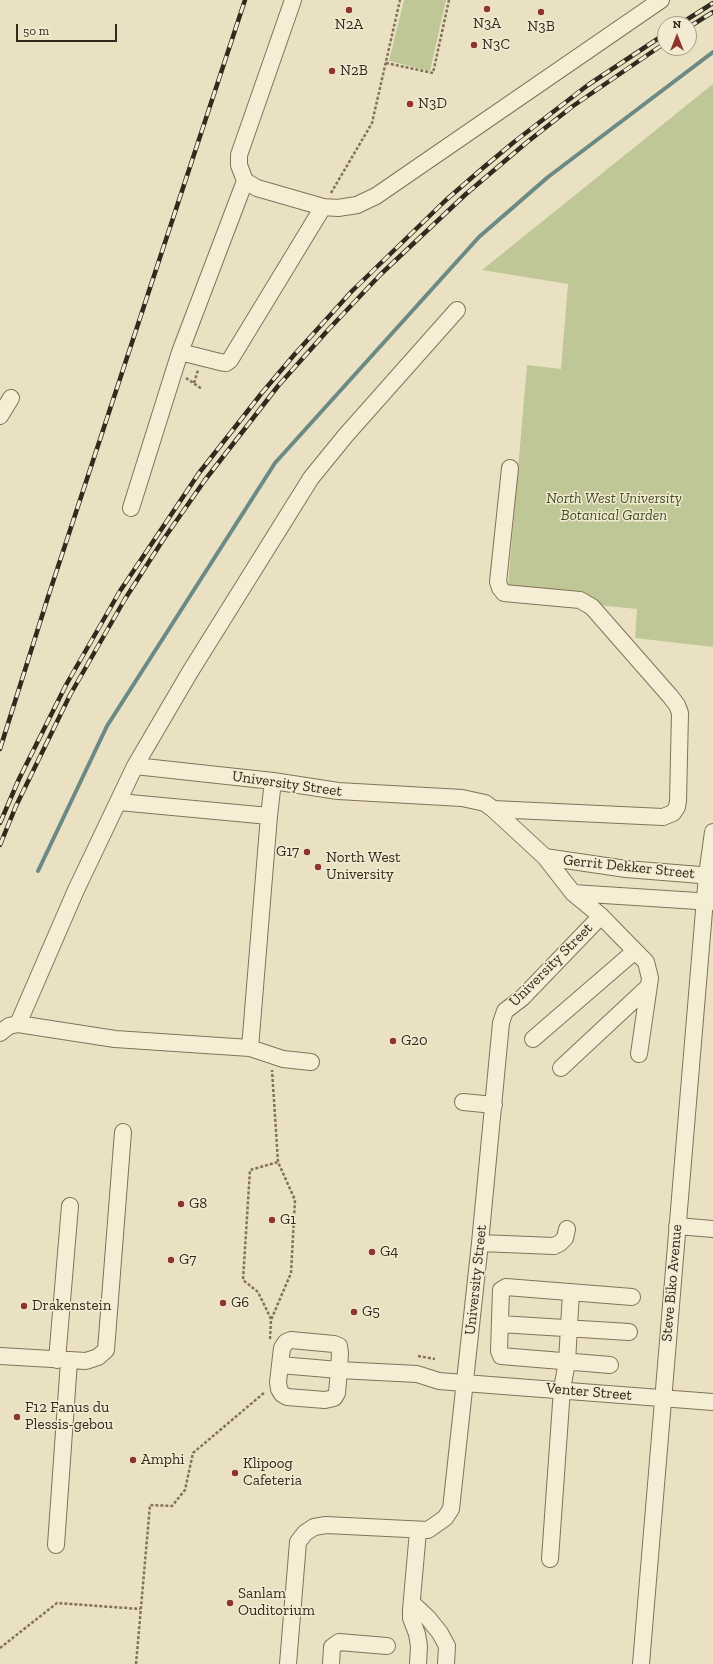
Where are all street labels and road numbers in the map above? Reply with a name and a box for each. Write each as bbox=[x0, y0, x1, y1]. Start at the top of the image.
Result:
street label: University Street bbox=[231, 767, 343, 801]
street label: Gerrit Dekker Street bbox=[562, 851, 696, 883]
street label: University Street bbox=[506, 920, 596, 1010]
street label: University Street bbox=[461, 1224, 491, 1336]
street label: Steve Biko Avenue bbox=[658, 1224, 686, 1342]
street label: Venter Street bbox=[545, 1379, 633, 1405]

